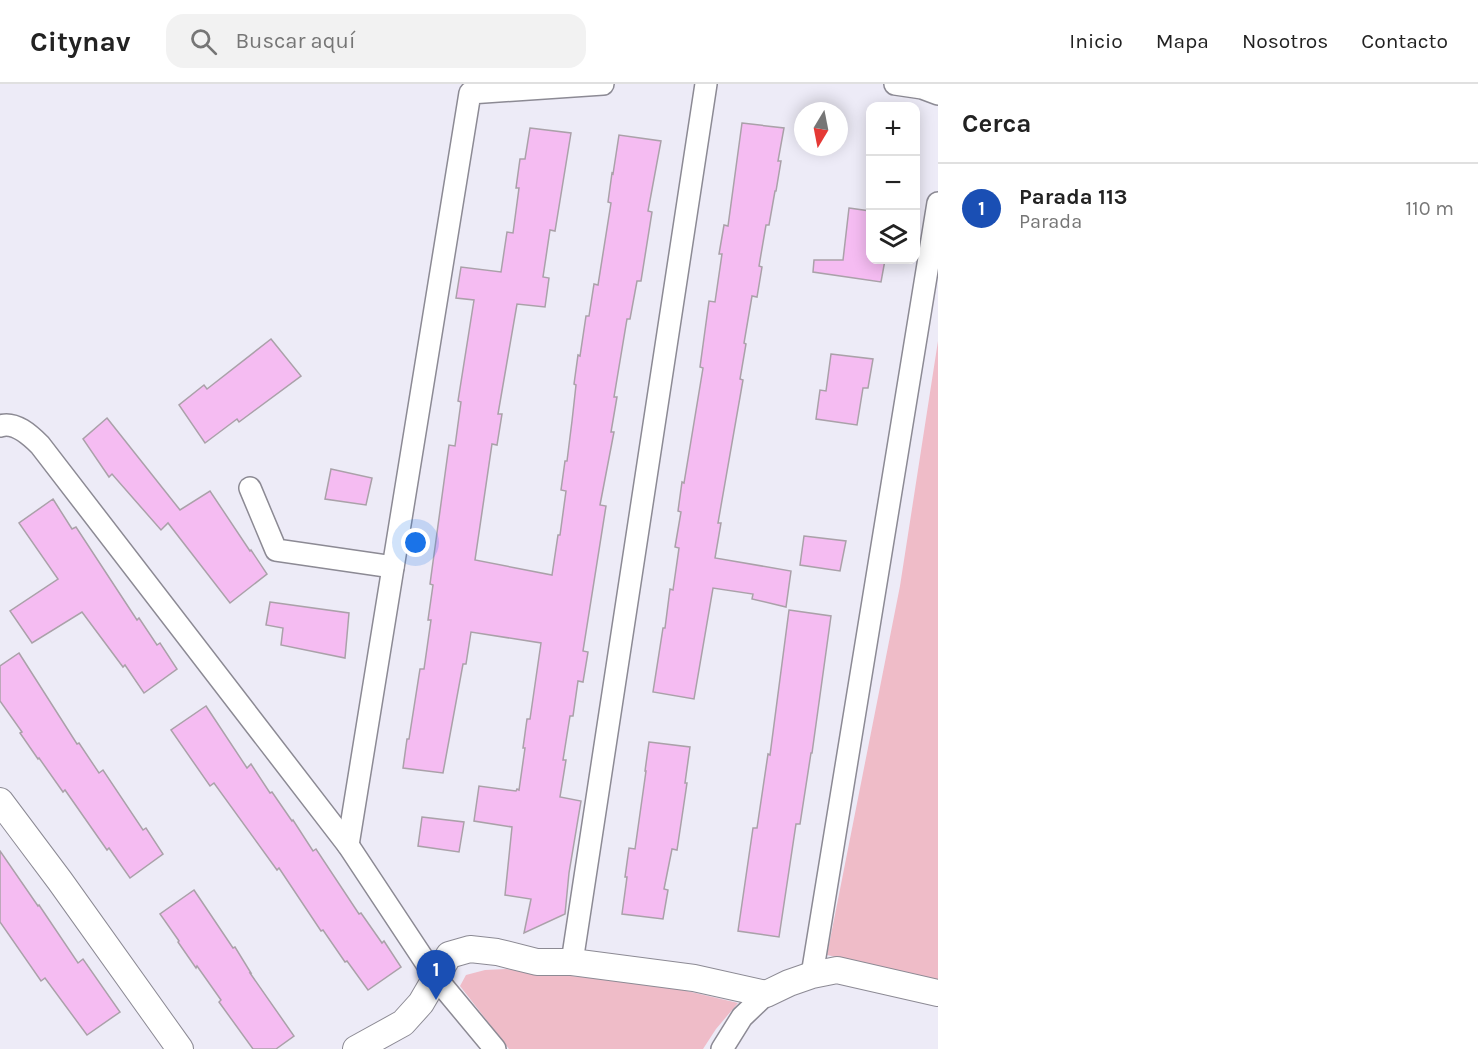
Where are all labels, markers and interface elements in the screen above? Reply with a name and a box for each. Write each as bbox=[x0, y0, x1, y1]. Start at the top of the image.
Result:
search box bbox=[166, 14, 586, 68]
text: Citynav bbox=[30, 25, 130, 58]
icon: search bbox=[187, 25, 220, 58]
text: Buscar aquí bbox=[235, 28, 355, 54]
text: Inicio bbox=[1069, 29, 1123, 53]
text: Mapa bbox=[1156, 29, 1209, 53]
text: Nosotros bbox=[1242, 29, 1328, 53]
text: Contacto bbox=[1361, 29, 1448, 53]
north arrow bbox=[794, 102, 848, 156]
map controls bbox=[866, 102, 920, 264]
button: + bbox=[866, 102, 920, 156]
text: Cerca bbox=[962, 108, 1031, 139]
button: − bbox=[866, 156, 920, 210]
text: Parada 113 bbox=[1019, 184, 1127, 210]
text: 1 bbox=[978, 197, 985, 220]
text: 110 m bbox=[1405, 197, 1454, 220]
button: layers bbox=[866, 210, 920, 264]
text: Parada bbox=[1019, 210, 1082, 233]
your location bbox=[401, 528, 430, 557]
pin: 1 bbox=[416, 950, 456, 1000]

